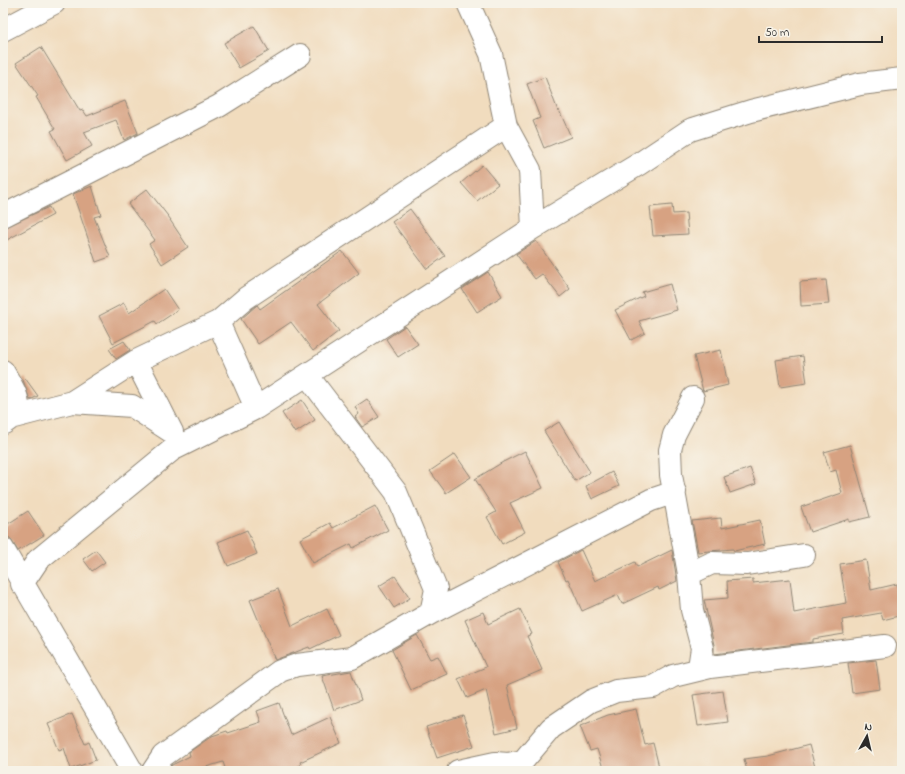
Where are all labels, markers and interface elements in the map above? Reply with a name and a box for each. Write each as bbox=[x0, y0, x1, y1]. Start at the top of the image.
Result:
scale bar bbox=[759, 18, 882, 44]
text: 50 m bbox=[765, 24, 789, 42]
north arrow bbox=[847, 716, 887, 756]
text: N bbox=[863, 719, 873, 736]

